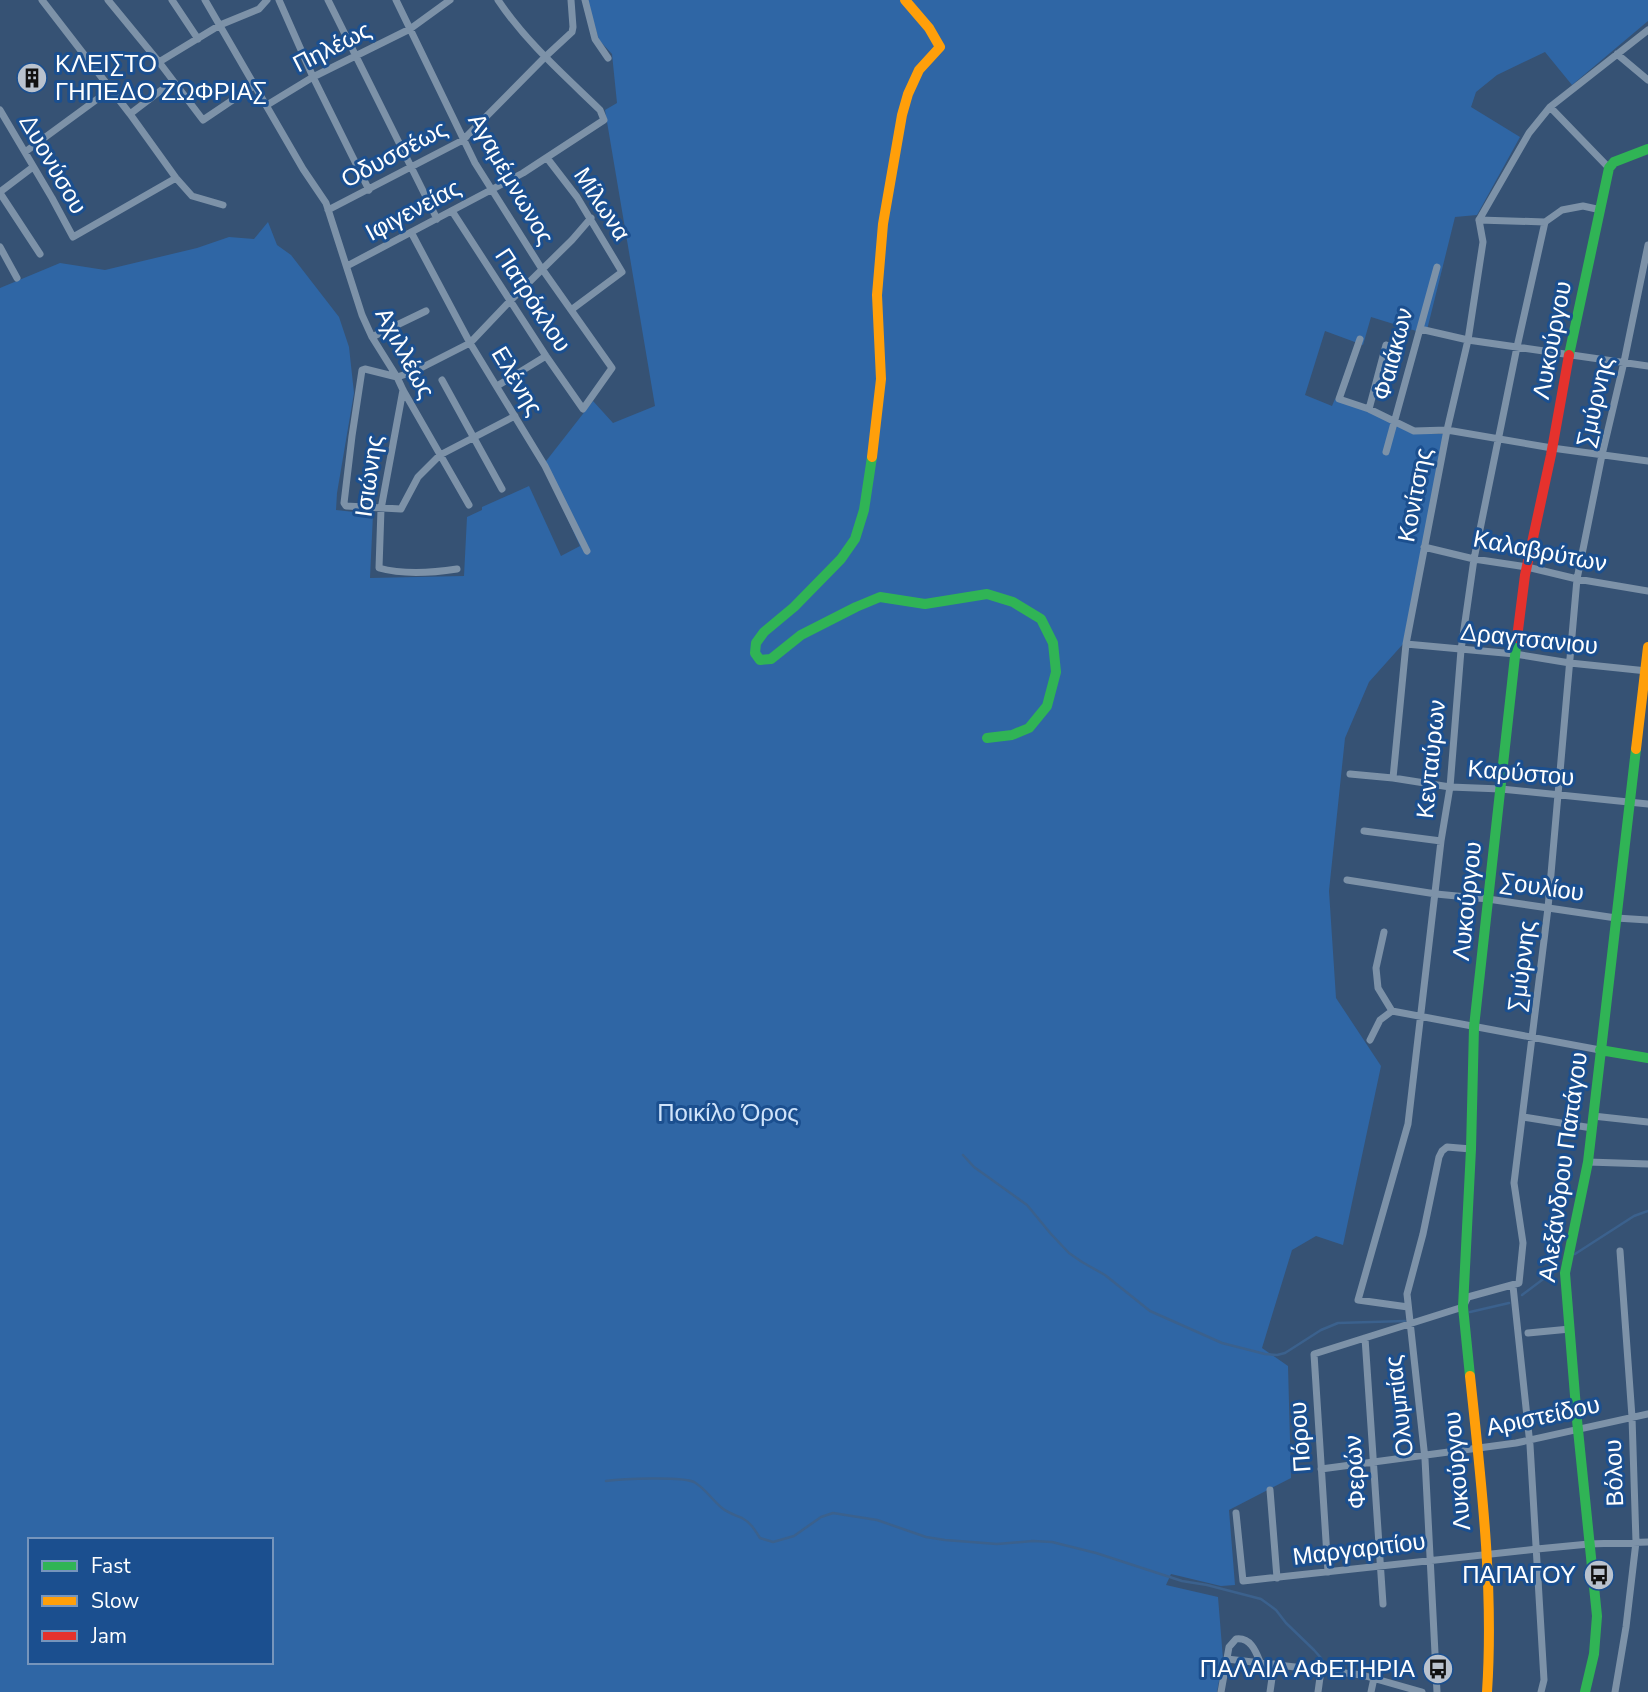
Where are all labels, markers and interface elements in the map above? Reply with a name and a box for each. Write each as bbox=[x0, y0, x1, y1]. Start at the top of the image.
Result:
street label: Πηλέως bbox=[287, 14, 377, 80]
place label: ΚΛΕΙΣΤΟ ΓΗΠΕΔΟ ΖΩΦΡΙΑΣ bbox=[55, 48, 267, 108]
building icon: ΚΛΕΙΣΤΟ ΓΗΠΕΔΟ ΖΩΦΡΙΑΣ bbox=[15, 61, 49, 95]
street label: Αγαμέμνωνος bbox=[460, 107, 562, 251]
street label: Δυονύσου bbox=[12, 108, 94, 220]
street label: Οδυσσέως bbox=[335, 113, 453, 195]
street label: Μίλωνα bbox=[566, 161, 638, 247]
street label: Ιφιγενείας bbox=[360, 172, 466, 248]
street label: Πατρόκλου bbox=[488, 242, 578, 358]
street label: Λυκούργου bbox=[1525, 278, 1579, 402]
street label: Αχιλλέως bbox=[368, 302, 442, 404]
street label: Φαιάκων bbox=[1365, 304, 1421, 404]
street label: Ελένης bbox=[484, 340, 550, 422]
street label: Σμύρνης bbox=[1569, 354, 1621, 450]
street label: Ισιώνης bbox=[347, 433, 391, 519]
street label: Κονίτσης bbox=[1390, 445, 1440, 545]
street label: Καλαβρύτων bbox=[1470, 522, 1610, 580]
street label: Δραγτσανιου bbox=[1458, 616, 1600, 662]
street label: Κενταύρων bbox=[1409, 698, 1453, 820]
street label: Καρύστου bbox=[1466, 752, 1576, 794]
street label: Λυκούργου bbox=[1445, 840, 1489, 962]
street label: Σουλίου bbox=[1498, 865, 1586, 909]
street label: Σμύρνης bbox=[1501, 919, 1543, 1013]
street label: Αλεξάνδρου Παπάγου bbox=[1531, 1050, 1595, 1284]
park label: Ποικίλο Όρος bbox=[657, 1097, 799, 1129]
street label: Ολυμπίας bbox=[1377, 1354, 1421, 1458]
street label: Αριστείδου bbox=[1483, 1388, 1603, 1444]
street label: Πόρου bbox=[1282, 1401, 1318, 1473]
street label: Λυκούργου bbox=[1436, 1410, 1478, 1532]
street label: Φερών bbox=[1336, 1434, 1374, 1510]
street label: Βόλου bbox=[1597, 1439, 1631, 1507]
street label: Μαργαριτίου bbox=[1291, 1525, 1427, 1573]
legend bbox=[28, 1538, 273, 1664]
text: Fast bbox=[91, 1552, 131, 1580]
bus stop icon: ΠΑΠΑΓΟΥ bbox=[1582, 1558, 1616, 1592]
place label: ΠΑΠΑΓΟΥ bbox=[1462, 1559, 1576, 1591]
text: Slow bbox=[91, 1587, 140, 1615]
text: Jam bbox=[90, 1622, 127, 1650]
bus stop icon: ΠΑΛΑΙΑ ΑΦΕΤΗΡΙΑ bbox=[1421, 1652, 1455, 1686]
place label: ΠΑΛΑΙΑ ΑΦΕΤΗΡΙΑ bbox=[1200, 1653, 1415, 1685]

